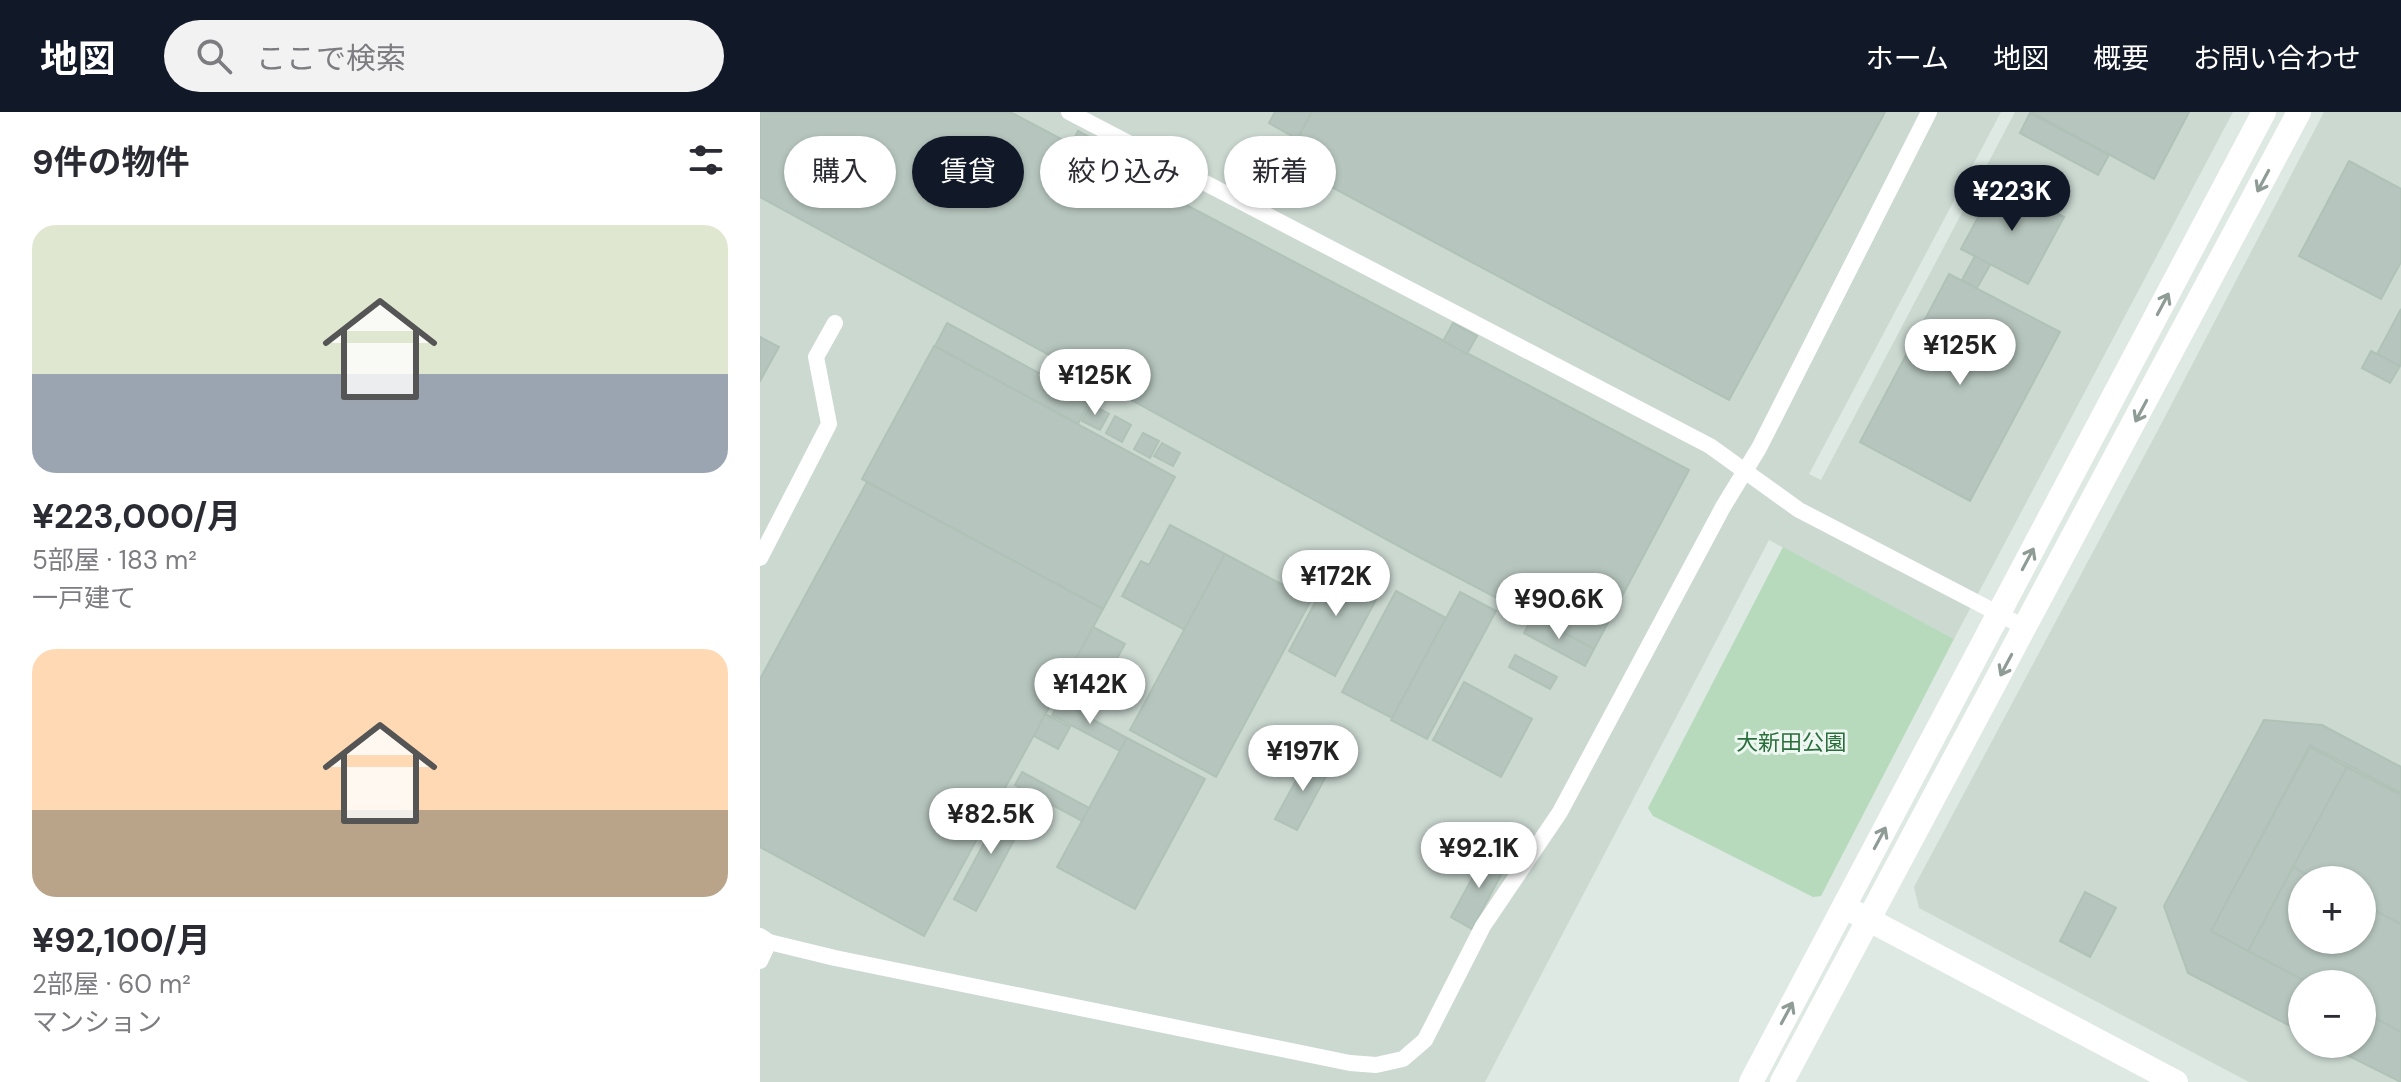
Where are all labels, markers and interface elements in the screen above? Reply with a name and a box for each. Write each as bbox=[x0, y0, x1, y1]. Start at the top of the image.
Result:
search box bbox=[164, 20, 724, 92]
text: 地図 bbox=[40, 34, 116, 84]
icon: search bbox=[192, 34, 236, 78]
text: ここで検索 bbox=[256, 39, 406, 78]
text: ホーム bbox=[1866, 40, 1949, 77]
text: 地図 bbox=[1993, 40, 2049, 77]
text: 概要 bbox=[2093, 40, 2149, 77]
text: お問い合わせ bbox=[2193, 40, 2361, 77]
chip: 購入 bbox=[784, 136, 896, 208]
chip: 賃貸 bbox=[912, 136, 1024, 208]
chip: 絞り込み bbox=[1040, 136, 1208, 208]
chip: 新着 bbox=[1224, 136, 1336, 208]
icon: filters bbox=[684, 138, 728, 182]
text: 9件の物件 bbox=[32, 140, 190, 185]
pin: ¥223K bbox=[1956, 165, 2068, 233]
one-way arrow bbox=[2254, 169, 2270, 192]
text: ¥223K bbox=[1972, 174, 2052, 208]
icon: home bbox=[308, 277, 452, 421]
one-way arrow bbox=[2155, 293, 2171, 316]
pin: ¥125K bbox=[1904, 319, 2016, 387]
text: ¥125K bbox=[1923, 328, 1997, 362]
pin: ¥125K bbox=[1039, 349, 1151, 417]
text: ¥125K bbox=[1058, 358, 1132, 392]
one-way arrow bbox=[2132, 398, 2148, 422]
text: ¥223,000/月 bbox=[32, 494, 241, 539]
text: 5部屋 · 183 m² bbox=[32, 543, 197, 577]
one-way arrow bbox=[2021, 547, 2036, 571]
pin: ¥172K bbox=[1280, 550, 1392, 618]
text: ¥172K bbox=[1300, 559, 1372, 593]
pin: ¥90.6K bbox=[1494, 573, 1624, 641]
text: 一戸建て bbox=[32, 581, 136, 615]
text: ¥90.6K bbox=[1514, 582, 1604, 616]
one-way arrow bbox=[1997, 653, 2013, 676]
pin: ¥142K bbox=[1034, 658, 1146, 726]
text: ¥142K bbox=[1052, 667, 1128, 701]
icon: home bbox=[308, 701, 452, 845]
pin: ¥197K bbox=[1247, 725, 1359, 793]
park label: 大新田公園 bbox=[1736, 728, 1846, 757]
text: ¥197K bbox=[1266, 734, 1340, 768]
pin: ¥82.5K bbox=[926, 788, 1056, 856]
text: ¥82.5K bbox=[947, 797, 1035, 831]
pin: ¥92.1K bbox=[1414, 822, 1544, 890]
one-way arrow bbox=[1873, 826, 1889, 850]
text: ¥92.1K bbox=[1439, 831, 1519, 865]
map controls bbox=[2288, 866, 2376, 1058]
button: + bbox=[2288, 866, 2376, 954]
text: ¥92,100/月 bbox=[32, 918, 211, 963]
text: 2部屋 · 60 m² bbox=[32, 967, 191, 1001]
button: − bbox=[2288, 970, 2376, 1058]
one-way arrow bbox=[1780, 1002, 1796, 1025]
text: マンション bbox=[32, 1005, 162, 1039]

